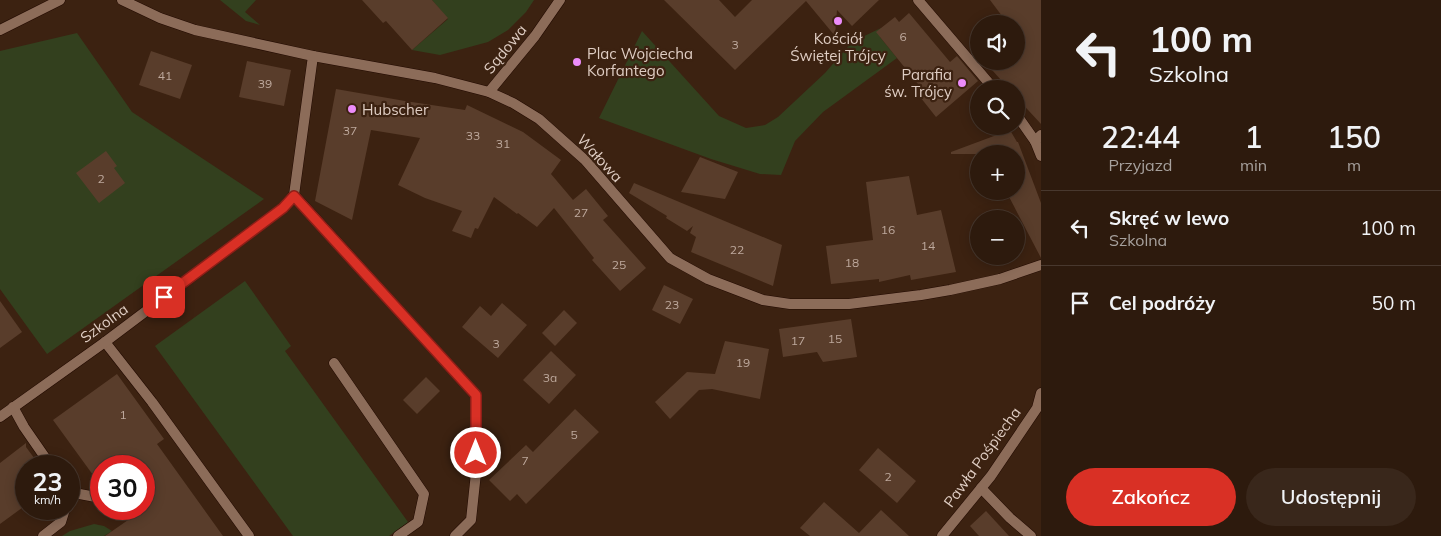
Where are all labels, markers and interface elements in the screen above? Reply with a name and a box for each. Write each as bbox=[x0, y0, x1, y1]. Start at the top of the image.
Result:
marker: Kościół Świętej Trójcy bbox=[832, 15, 844, 27]
map controls bbox=[970, 15, 1025, 265]
button: sound bbox=[970, 15, 1025, 70]
text: 100 m bbox=[1149, 17, 1253, 61]
icon: left bbox=[1066, 20, 1131, 85]
street label: Sądowa bbox=[479, 21, 531, 77]
place label: Kościół Świętej Trójcy bbox=[790, 29, 886, 65]
house number: 6 bbox=[899, 29, 907, 44]
house number: 3 bbox=[731, 37, 739, 52]
place label: Plac Wojciecha Korfantego bbox=[587, 44, 693, 80]
marker: Plac Wojciecha Korfantego bbox=[571, 56, 583, 68]
text: Szkolna bbox=[1149, 60, 1229, 88]
place label: Parafia św. Trójcy bbox=[884, 65, 952, 101]
house number: 41 bbox=[158, 68, 172, 83]
house number: 39 bbox=[258, 76, 272, 91]
marker: Parafia św. Trójcy bbox=[956, 77, 968, 89]
button: search bbox=[970, 80, 1025, 135]
place label: Hubscher bbox=[362, 100, 429, 119]
marker: Hubscher bbox=[346, 103, 358, 115]
text: 22:44 bbox=[1101, 118, 1180, 156]
text: 1 bbox=[1245, 118, 1263, 156]
text: 150 bbox=[1327, 118, 1381, 156]
house number: 37 bbox=[343, 123, 357, 138]
house number: 33 bbox=[466, 128, 480, 143]
street label: Wałowa bbox=[573, 130, 627, 186]
house number: 31 bbox=[496, 136, 510, 151]
button: + bbox=[970, 145, 1025, 200]
text: Przyjazd bbox=[1108, 155, 1172, 175]
text: min bbox=[1240, 155, 1267, 175]
text: m bbox=[1347, 155, 1361, 175]
house number: 2 bbox=[97, 171, 105, 186]
house number: 27 bbox=[574, 205, 588, 220]
text: Skręć w lewo bbox=[1109, 206, 1229, 230]
button: − bbox=[970, 210, 1025, 265]
icon: left bbox=[1066, 214, 1094, 242]
text: 100 m bbox=[1360, 216, 1416, 240]
house number: 16 bbox=[881, 222, 895, 237]
text: Szkolna bbox=[1109, 230, 1167, 250]
house number: 14 bbox=[921, 238, 935, 253]
house number: 22 bbox=[730, 242, 744, 257]
house number: 18 bbox=[845, 255, 859, 270]
house number: 25 bbox=[612, 257, 626, 272]
pin bbox=[143, 276, 185, 318]
icon: arrive bbox=[150, 283, 178, 311]
icon: arrive bbox=[1066, 289, 1094, 317]
text: Cel podróży bbox=[1109, 291, 1215, 315]
text: 50 m bbox=[1372, 291, 1416, 315]
house number: 23 bbox=[665, 297, 679, 312]
street label: Szkolna bbox=[76, 299, 132, 347]
house number: 15 bbox=[828, 331, 842, 346]
house number: 17 bbox=[791, 333, 805, 348]
house number: 3 bbox=[492, 336, 500, 351]
house number: 19 bbox=[736, 355, 750, 370]
house number: 3a bbox=[543, 370, 557, 385]
street label: Pawła Pośpiecha bbox=[939, 403, 1025, 511]
house number: 1 bbox=[119, 407, 127, 422]
position arrow bbox=[449, 426, 501, 478]
house number: 5 bbox=[570, 427, 578, 442]
house number: 7 bbox=[521, 453, 529, 468]
speed limit sign: 30 bbox=[90, 455, 155, 520]
text: 23 bbox=[32, 466, 63, 497]
button: Zakończ bbox=[1066, 468, 1236, 526]
button: Udostępnij bbox=[1246, 468, 1416, 526]
house number: 2 bbox=[884, 469, 892, 484]
text: km/h bbox=[34, 492, 61, 507]

